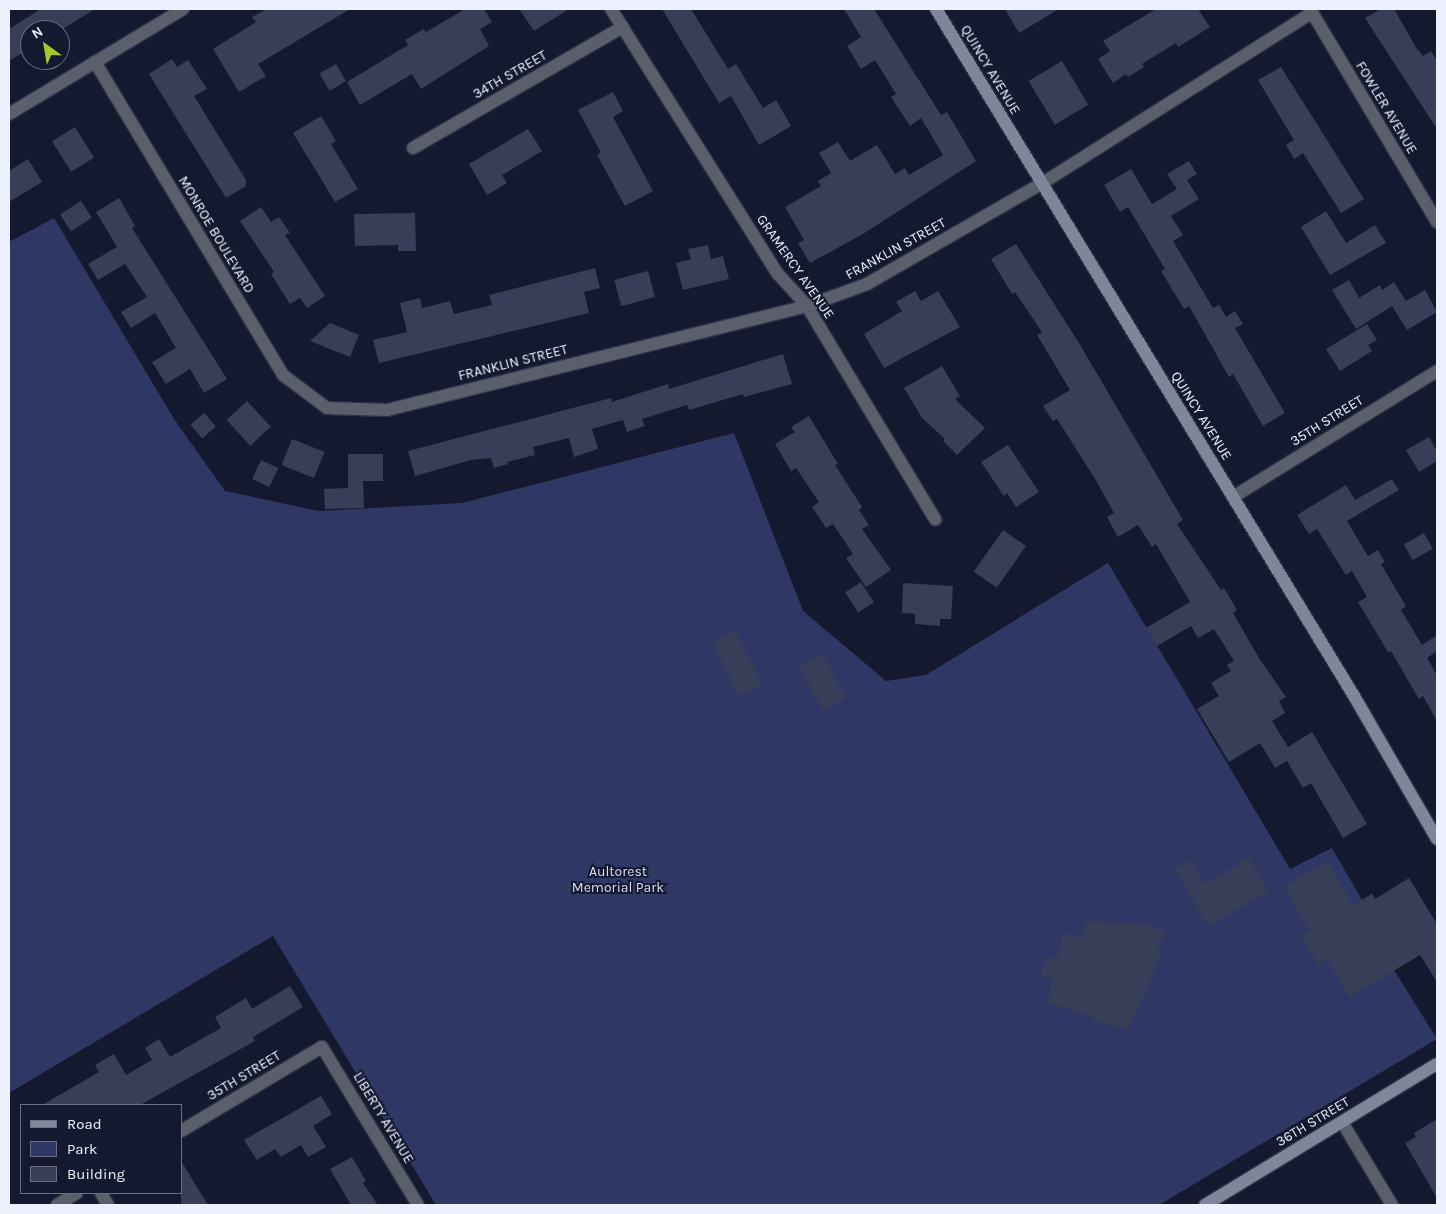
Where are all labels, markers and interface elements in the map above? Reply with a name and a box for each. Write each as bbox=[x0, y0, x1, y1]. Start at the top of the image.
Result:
north arrow bbox=[20, 20, 70, 70]
street label: QUINCY AVENUE bbox=[957, 22, 1023, 118]
text: N bbox=[29, 23, 46, 43]
street label: 34TH STREET bbox=[470, 47, 550, 103]
street label: FOWLER AVENUE bbox=[1352, 59, 1420, 157]
street label: MONROE BOULEVARD bbox=[174, 173, 258, 297]
street label: GRAMERCY AVENUE bbox=[753, 212, 837, 322]
street label: FRANKLIN STREET bbox=[843, 214, 949, 284]
street label: FRANKLIN STREET bbox=[457, 341, 569, 385]
street label: QUINCY AVENUE bbox=[1167, 369, 1235, 463]
street label: 35TH STREET bbox=[1288, 392, 1366, 450]
park label: Aultorest Memorial Park bbox=[572, 864, 664, 896]
street label: 35TH STREET bbox=[204, 1048, 284, 1104]
street label: LIBERTY AVENUE bbox=[349, 1069, 417, 1167]
street label: 36TH STREET bbox=[1273, 1093, 1353, 1151]
legend bbox=[20, 1104, 182, 1194]
text: Road bbox=[67, 1115, 102, 1133]
text: Park bbox=[67, 1140, 97, 1158]
text: Building bbox=[67, 1165, 125, 1183]

